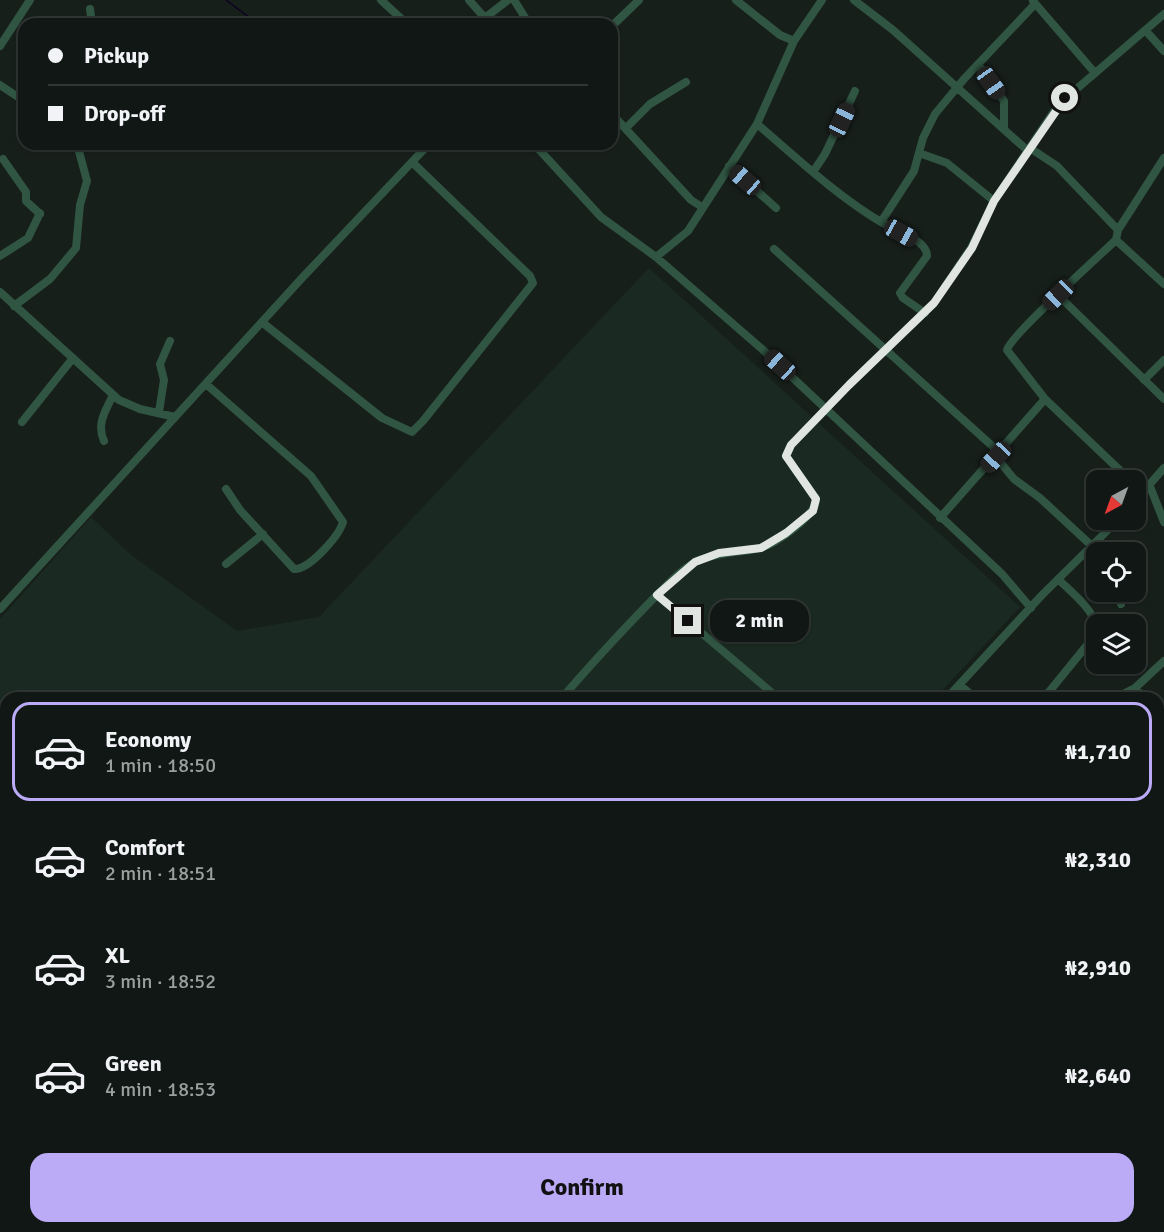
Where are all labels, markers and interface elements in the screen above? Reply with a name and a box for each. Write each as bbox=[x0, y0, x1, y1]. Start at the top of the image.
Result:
text: Pickup bbox=[84, 42, 149, 69]
car bbox=[973, 63, 1009, 103]
route start bbox=[1051, 84, 1078, 111]
text: Drop-off bbox=[84, 100, 165, 127]
car bbox=[826, 100, 858, 140]
car bbox=[726, 161, 764, 199]
car bbox=[881, 216, 921, 250]
car bbox=[1039, 276, 1077, 314]
car bbox=[761, 346, 799, 384]
car bbox=[977, 438, 1015, 476]
north arrow bbox=[1086, 470, 1146, 530]
map controls bbox=[1086, 470, 1146, 674]
button: locate bbox=[1086, 542, 1146, 602]
callout: 2 min bbox=[709, 600, 808, 642]
route end bbox=[674, 607, 701, 634]
text: 2 min bbox=[735, 608, 784, 633]
button: layers bbox=[1086, 614, 1146, 674]
icon: car bbox=[33, 725, 87, 779]
text: Economy bbox=[105, 726, 191, 753]
text: ₦1,710 bbox=[1065, 738, 1131, 765]
text: 1 min · 18:50 bbox=[105, 753, 216, 778]
icon: car bbox=[33, 833, 87, 887]
text: Comfort bbox=[105, 834, 185, 861]
text: ₦2,310 bbox=[1065, 846, 1131, 873]
text: 2 min · 18:51 bbox=[105, 861, 216, 886]
icon: car bbox=[33, 941, 87, 995]
text: XL bbox=[105, 942, 130, 969]
text: ₦2,910 bbox=[1065, 954, 1131, 981]
text: 3 min · 18:52 bbox=[105, 969, 216, 994]
icon: car bbox=[33, 1049, 87, 1103]
text: Green bbox=[105, 1050, 162, 1077]
text: ₦2,640 bbox=[1065, 1062, 1131, 1089]
text: 4 min · 18:53 bbox=[105, 1077, 216, 1102]
button: Confirm bbox=[30, 1153, 1134, 1222]

